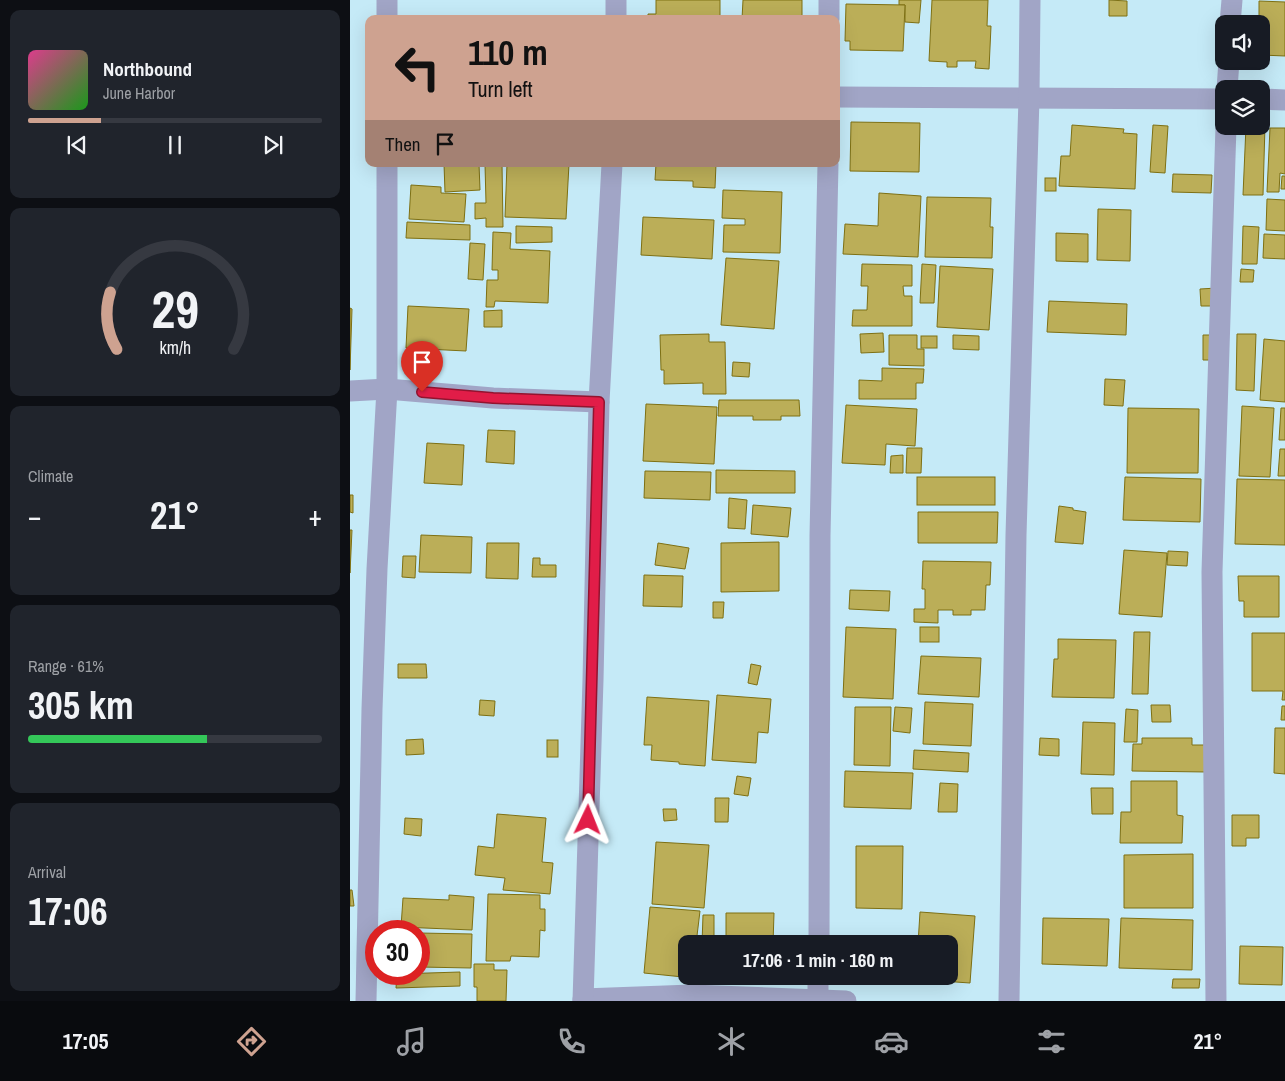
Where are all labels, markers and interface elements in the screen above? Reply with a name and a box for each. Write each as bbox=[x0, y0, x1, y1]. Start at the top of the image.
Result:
map controls bbox=[1215, 15, 1270, 135]
button: sound bbox=[1215, 15, 1270, 70]
text: 110 m bbox=[468, 29, 548, 76]
icon: left bbox=[385, 35, 450, 100]
text: Northbound bbox=[103, 56, 192, 82]
text: Turn left bbox=[468, 74, 533, 104]
button: layers bbox=[1215, 80, 1270, 135]
text: June Harbor bbox=[103, 82, 175, 104]
icon: arrive bbox=[431, 130, 459, 158]
icon: previous bbox=[63, 131, 91, 159]
icon: pause bbox=[161, 131, 189, 159]
icon: next bbox=[259, 131, 287, 159]
text: Then bbox=[385, 131, 421, 157]
text: 29 bbox=[151, 274, 199, 344]
text: km/h bbox=[159, 336, 191, 360]
pin bbox=[401, 341, 443, 392]
icon: arrive bbox=[408, 348, 436, 376]
text: Climate bbox=[28, 465, 73, 487]
text: 21° bbox=[150, 490, 200, 541]
text: − bbox=[28, 497, 41, 535]
text: + bbox=[309, 497, 322, 535]
text: Range · 61% bbox=[28, 655, 104, 677]
text: 305 km bbox=[28, 680, 134, 731]
position arrow bbox=[561, 793, 613, 845]
text: Arrival bbox=[28, 861, 66, 883]
text: 17:06 bbox=[28, 886, 108, 937]
speed limit sign: 30 bbox=[365, 920, 430, 985]
text: 17:06 · 1 min · 160 m bbox=[743, 947, 893, 973]
icon: directions bbox=[234, 1024, 269, 1059]
icon: music bbox=[394, 1024, 429, 1059]
icon: phone bbox=[554, 1024, 589, 1059]
icon: climate bbox=[714, 1024, 749, 1059]
icon: car bbox=[874, 1024, 909, 1059]
icon: filters bbox=[1034, 1024, 1069, 1059]
text: 17:05 bbox=[62, 1026, 109, 1056]
text: 21° bbox=[1194, 1026, 1222, 1056]

